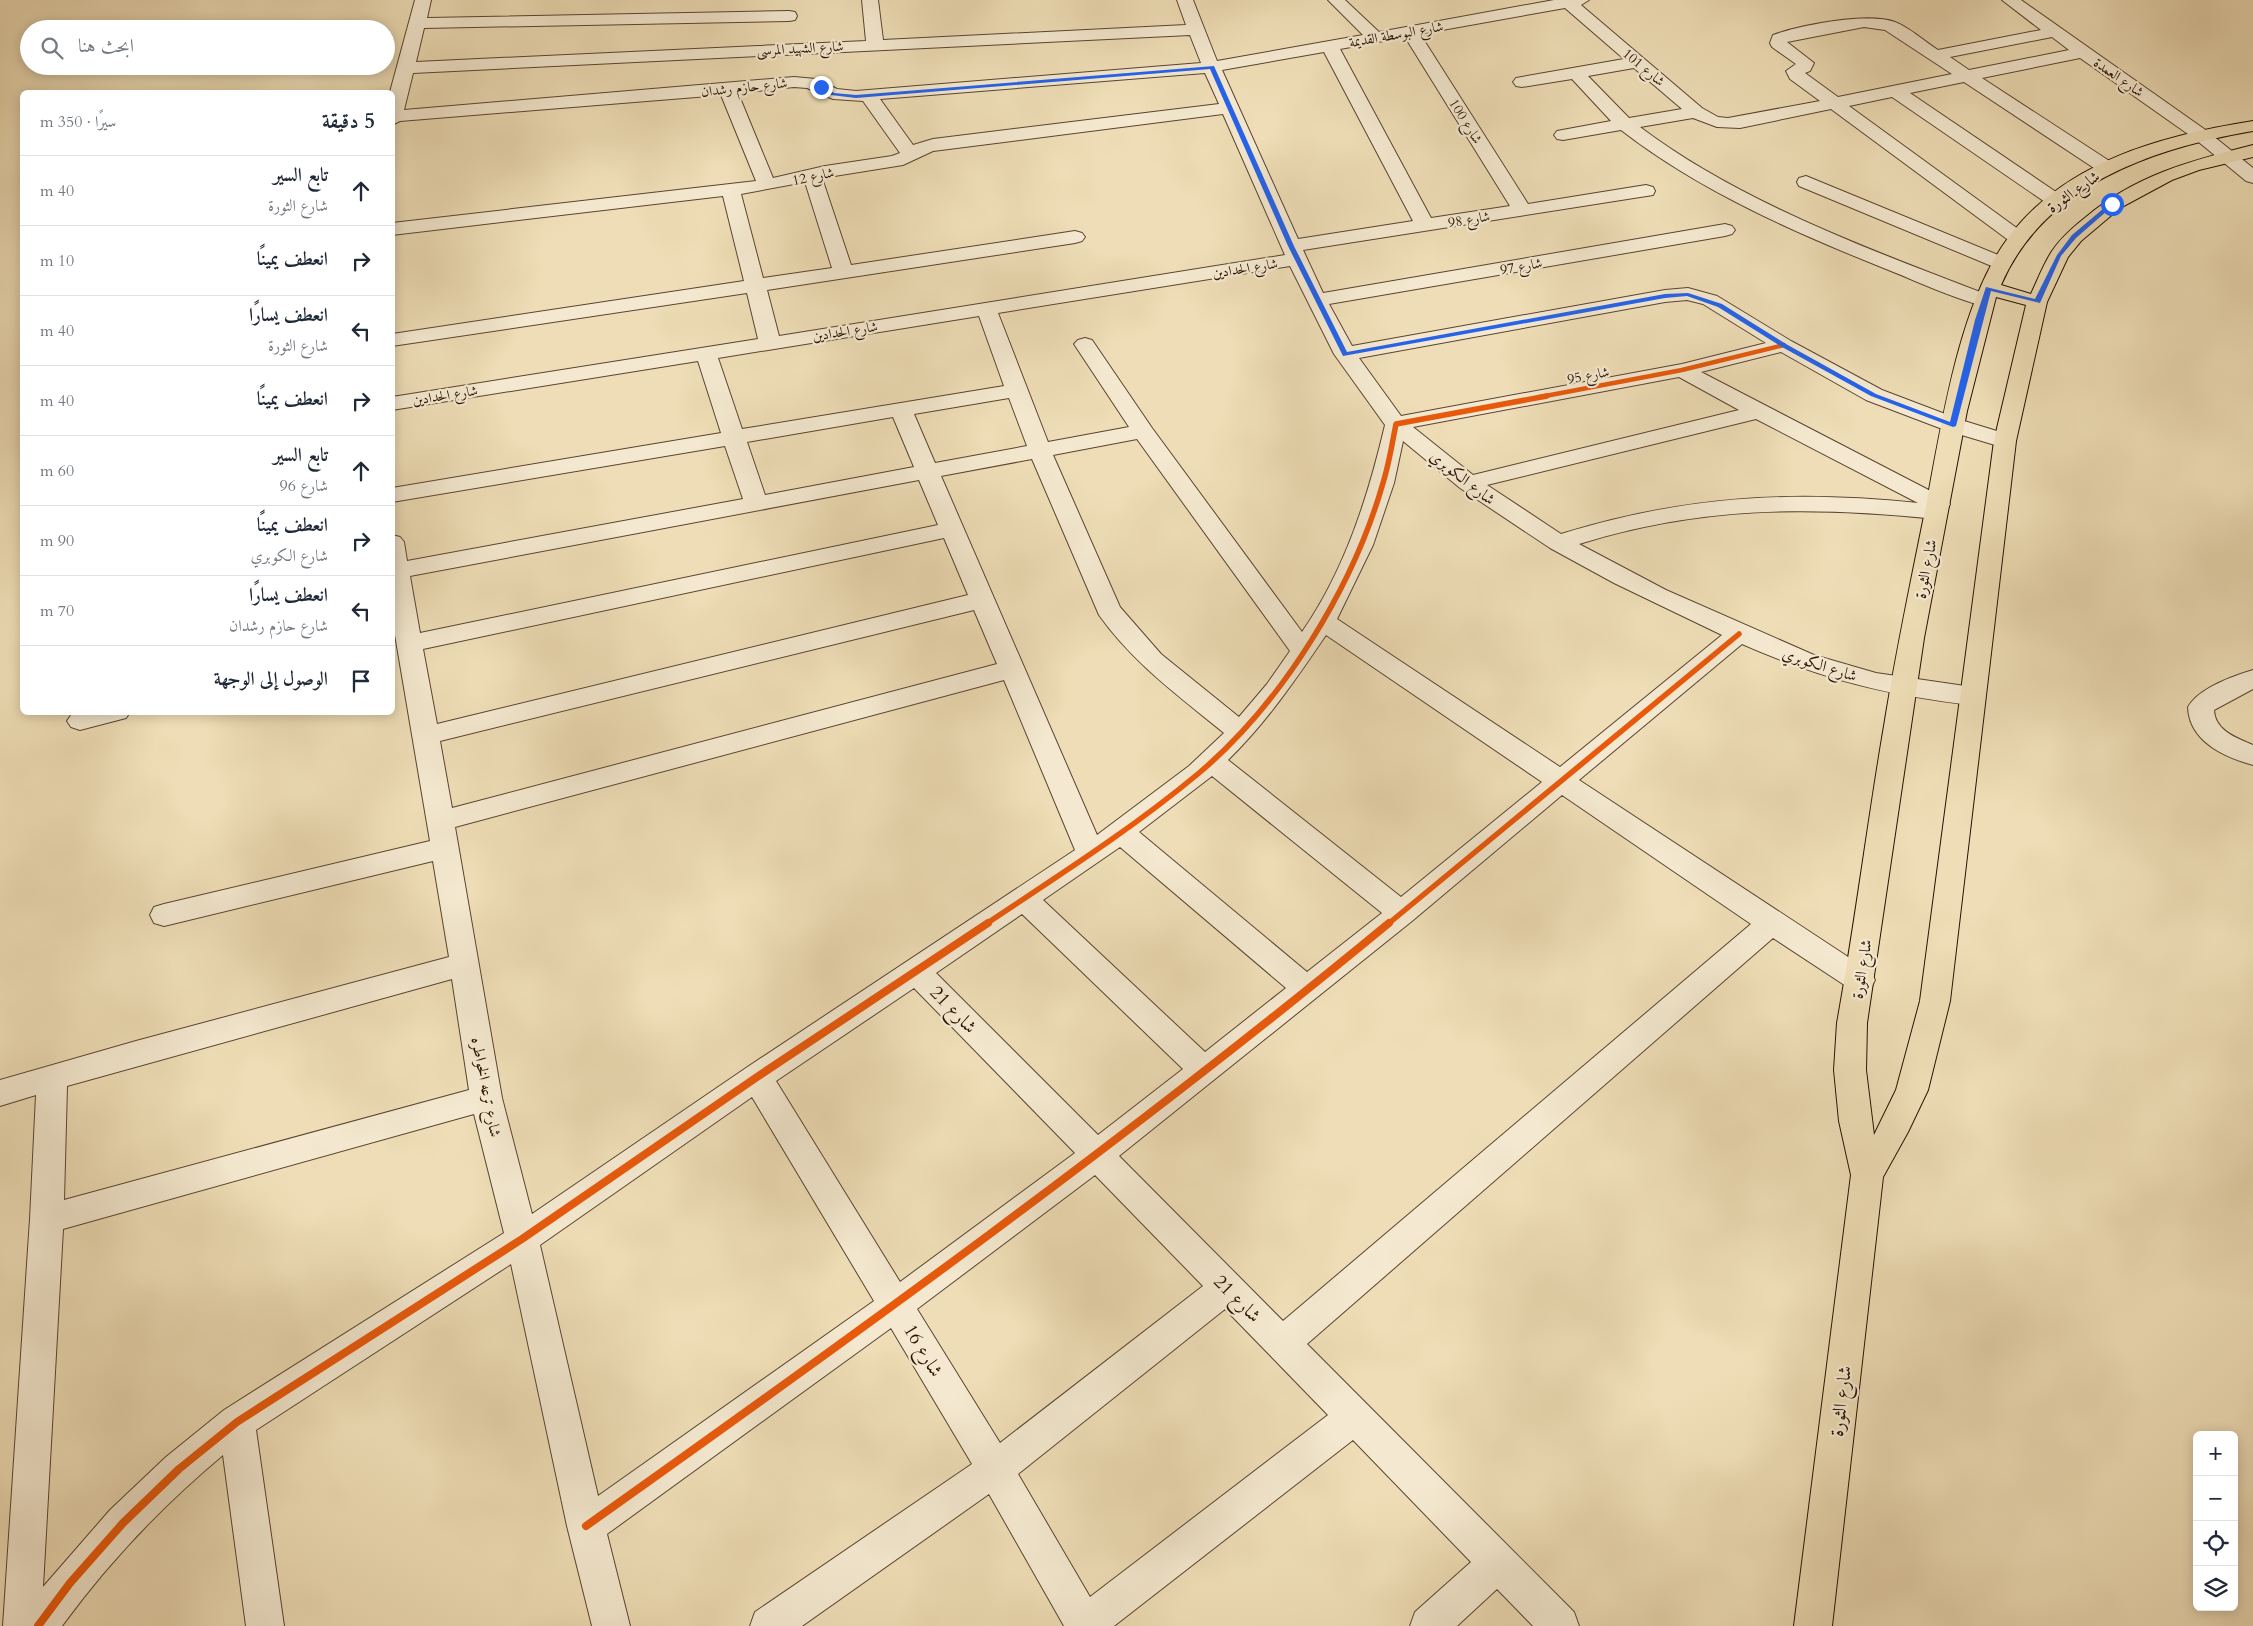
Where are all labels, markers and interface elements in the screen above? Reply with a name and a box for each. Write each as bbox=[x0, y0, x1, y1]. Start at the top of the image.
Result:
street label: شارع البوسطة القديمة bbox=[1347, 17, 1445, 54]
search box bbox=[20, 20, 395, 75]
text: ابحث هنا bbox=[78, 33, 134, 59]
icon: search bbox=[38, 34, 66, 62]
street label: شارع الشهيد المرسى bbox=[756, 37, 844, 62]
street label: شارع 101 bbox=[1617, 44, 1669, 92]
street label: شارع العمدة bbox=[2089, 53, 2148, 103]
street label: شارع حازم رشدان bbox=[700, 74, 788, 104]
route end bbox=[810, 76, 833, 99]
street label: شارع 100 bbox=[1443, 95, 1487, 148]
text: 5 دقيقة bbox=[322, 107, 375, 136]
text: سيرًا · 350 m bbox=[40, 111, 116, 133]
text: تابع السير bbox=[273, 162, 328, 188]
street label: شارع 12 bbox=[790, 163, 836, 192]
street label: شارع الثورة bbox=[2043, 166, 2106, 220]
icon: ahead bbox=[347, 177, 375, 205]
text: 40 m bbox=[40, 180, 74, 202]
route start bbox=[2101, 193, 2124, 216]
text: شارع الثورة bbox=[268, 195, 328, 217]
street label: شارع 98 bbox=[1447, 207, 1492, 234]
text: انعطف يمينًا bbox=[257, 246, 328, 272]
icon: right bbox=[347, 247, 375, 275]
text: 10 m bbox=[40, 250, 74, 272]
street label: شارع 97 bbox=[1499, 253, 1544, 282]
street label: شارع الحدادين bbox=[1211, 254, 1279, 285]
text: انعطف يسارًا bbox=[249, 302, 328, 328]
icon: left bbox=[347, 317, 375, 345]
street label: شارع الحدادين bbox=[811, 317, 879, 348]
text: 40 m bbox=[40, 320, 74, 342]
text: شارع الثورة bbox=[268, 335, 328, 357]
street label: شارع 95 bbox=[1565, 362, 1611, 391]
street label: شارع الحدادين bbox=[411, 381, 479, 412]
text: انعطف يمينًا bbox=[257, 386, 328, 412]
icon: right bbox=[347, 387, 375, 415]
text: 40 m bbox=[40, 390, 74, 412]
text: تابع السير bbox=[273, 442, 328, 468]
street label: شارع الكوبري bbox=[1424, 445, 1500, 512]
icon: ahead bbox=[347, 457, 375, 485]
text: 60 m bbox=[40, 460, 74, 482]
text: شارع 96 bbox=[280, 475, 328, 497]
text: انعطف يمينًا bbox=[257, 512, 328, 538]
icon: right bbox=[347, 527, 375, 555]
text: 90 m bbox=[40, 530, 74, 552]
street label: شارع الثورة bbox=[1909, 538, 1944, 601]
text: شارع الكوبري bbox=[251, 545, 328, 567]
text: انعطف يسارًا bbox=[249, 582, 328, 608]
icon: left bbox=[347, 597, 375, 625]
text: 70 m bbox=[40, 600, 74, 622]
text: شارع حازم رشدان bbox=[229, 615, 328, 637]
street label: شارع الكوبري bbox=[1779, 643, 1860, 689]
text: الوصول إلى الوجهة bbox=[214, 666, 328, 692]
icon: arrive bbox=[347, 667, 375, 695]
street label: شارع الثورة bbox=[1846, 938, 1880, 1001]
street label: شارع 21 bbox=[922, 980, 983, 1041]
street label: شارع ترعه الخواطره bbox=[464, 1035, 506, 1139]
street label: شارع 21 bbox=[1206, 1269, 1267, 1330]
street label: شارع 16 bbox=[895, 1319, 949, 1383]
street label: شارع الثورة bbox=[1824, 1364, 1860, 1438]
map controls bbox=[2193, 1431, 2238, 1611]
button: + bbox=[2193, 1431, 2238, 1476]
button: − bbox=[2193, 1476, 2238, 1521]
button: locate bbox=[2193, 1521, 2238, 1566]
button: layers bbox=[2193, 1566, 2238, 1611]

